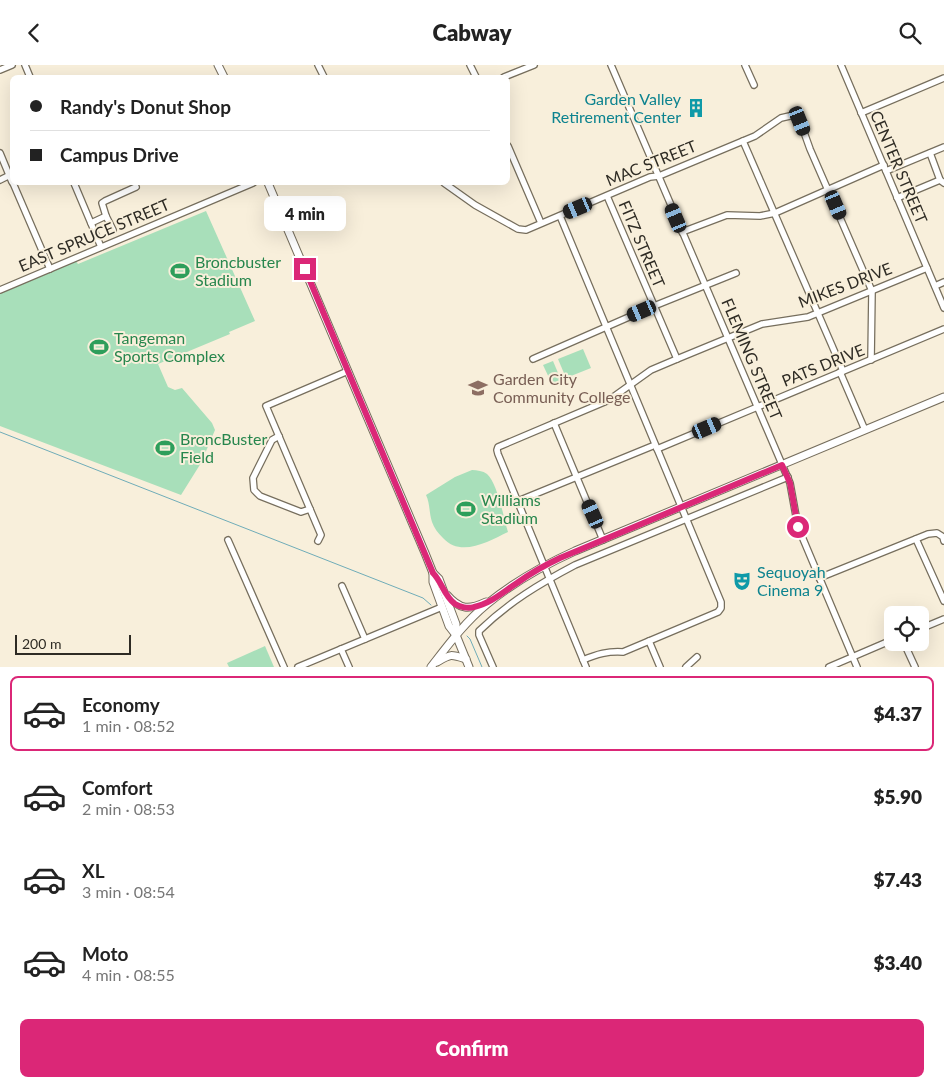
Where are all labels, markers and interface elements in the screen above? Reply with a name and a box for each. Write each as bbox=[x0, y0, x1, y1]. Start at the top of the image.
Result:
icon: back bbox=[20, 19, 48, 47]
text: Cabway bbox=[433, 19, 511, 46]
icon: search bbox=[896, 19, 924, 47]
place label: Garden Valley Retirement Center bbox=[551, 89, 682, 126]
text: Randy's Donut Shop bbox=[60, 95, 231, 118]
building icon: Garden Valley Retirement Center bbox=[685, 97, 707, 119]
car bbox=[787, 104, 812, 138]
street label: CENTER STREET bbox=[867, 107, 932, 227]
street label: MAC STREET bbox=[603, 135, 700, 189]
text: Campus Drive bbox=[60, 143, 179, 166]
car bbox=[823, 188, 848, 222]
street label: EAST SPRUCE STREET bbox=[16, 194, 173, 275]
car bbox=[561, 195, 594, 221]
callout: 4 min bbox=[264, 197, 346, 231]
street label: FITZ STREET bbox=[616, 197, 670, 291]
car bbox=[663, 201, 688, 235]
text: 4 min bbox=[285, 204, 325, 223]
place label: Broncbuster Stadium bbox=[195, 252, 281, 289]
route end bbox=[294, 258, 316, 280]
street label: MIKES DRIVE bbox=[795, 258, 894, 311]
sports icon: Broncbuster Stadium bbox=[169, 260, 191, 282]
street label: FLEMING STREET bbox=[718, 295, 787, 423]
car bbox=[625, 298, 658, 324]
place label: Tangeman Sports Complex bbox=[114, 328, 225, 365]
sports icon: Tangeman Sports Complex bbox=[88, 336, 110, 358]
street label: PATS DRIVE bbox=[779, 339, 867, 390]
place label: Garden City Community College bbox=[493, 369, 631, 406]
school or university icon: Garden City Community College bbox=[467, 377, 489, 399]
car bbox=[690, 415, 723, 441]
place label: BroncBuster Field bbox=[180, 429, 267, 466]
sports icon: BroncBuster Field bbox=[154, 437, 176, 459]
place label: Williams Stadium bbox=[481, 490, 541, 527]
car bbox=[580, 497, 605, 531]
sports icon: Williams Stadium bbox=[455, 498, 477, 520]
route start bbox=[787, 516, 809, 538]
place label: Sequoyah Cinema 9 bbox=[757, 562, 826, 599]
theatre icon: Sequoyah Cinema 9 bbox=[731, 570, 753, 592]
map controls bbox=[884, 606, 929, 651]
button: locate bbox=[884, 606, 929, 651]
scale bar bbox=[15, 632, 131, 655]
text: 200 m bbox=[22, 635, 61, 652]
icon: car bbox=[22, 691, 67, 736]
text: Economy bbox=[82, 693, 160, 716]
text: $4.37 bbox=[873, 702, 922, 725]
text: 1 min · 08:52 bbox=[82, 716, 175, 735]
icon: car bbox=[22, 774, 67, 819]
text: Comfort bbox=[82, 776, 153, 799]
text: $5.90 bbox=[873, 785, 922, 808]
text: 2 min · 08:53 bbox=[82, 799, 175, 818]
icon: car bbox=[22, 857, 67, 902]
text: XL bbox=[82, 859, 105, 882]
text: $7.43 bbox=[873, 868, 922, 891]
text: 3 min · 08:54 bbox=[82, 882, 175, 901]
icon: car bbox=[22, 940, 67, 985]
text: Moto bbox=[82, 942, 128, 965]
text: $3.40 bbox=[873, 951, 922, 974]
text: 4 min · 08:55 bbox=[82, 965, 175, 984]
button: Confirm bbox=[20, 1019, 924, 1077]

